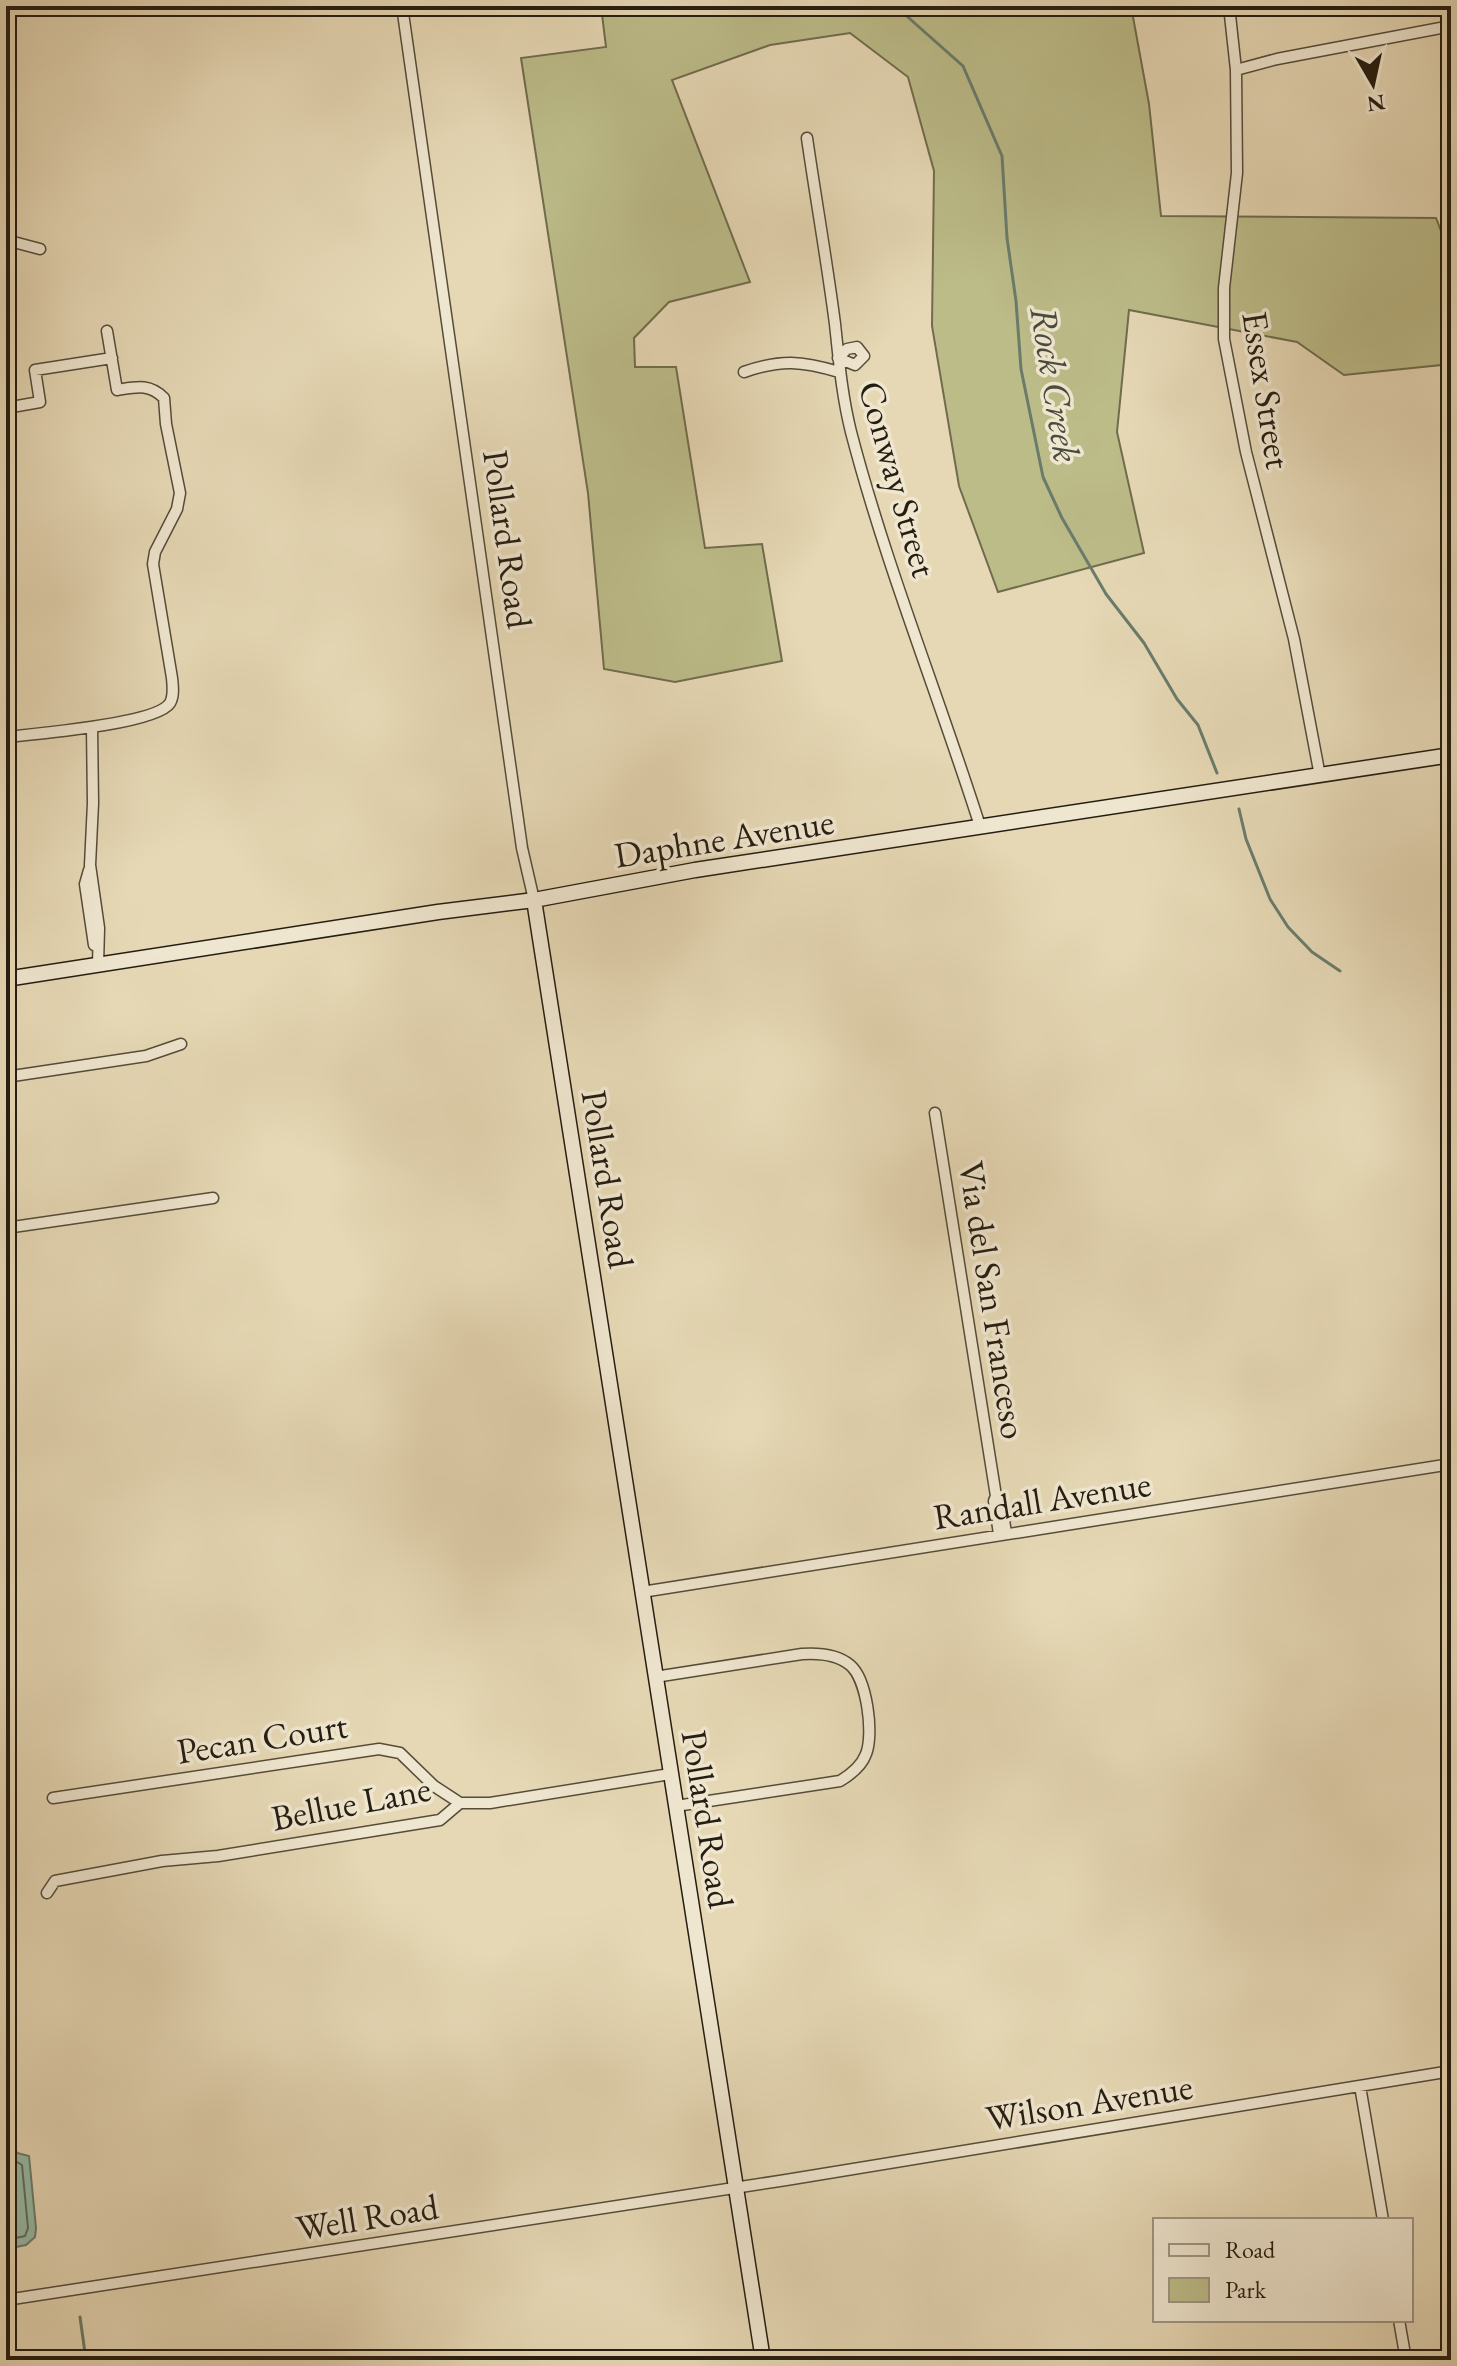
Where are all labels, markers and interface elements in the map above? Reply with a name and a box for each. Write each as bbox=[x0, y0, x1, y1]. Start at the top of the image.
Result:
north arrow bbox=[1333, 44, 1413, 124]
text: N bbox=[1365, 88, 1387, 119]
water label: Rock Creek bbox=[1020, 303, 1092, 465]
street label: Essex Street bbox=[1231, 308, 1303, 473]
street label: Conway Street bbox=[848, 376, 949, 583]
street label: Pollard Road bbox=[472, 447, 544, 632]
street label: Daphne Avenue bbox=[611, 797, 837, 879]
street label: Pollard Road bbox=[571, 1087, 645, 1272]
street label: Via del San Franceso bbox=[948, 1158, 1038, 1442]
street label: Randall Avenue bbox=[930, 1460, 1154, 1540]
street label: Pecan Court bbox=[173, 1701, 351, 1775]
street label: Pollard Road bbox=[671, 1727, 745, 1912]
street label: Bellue Lane bbox=[267, 1765, 435, 1841]
street label: Wilson Avenue bbox=[982, 2062, 1196, 2142]
street label: Well Road bbox=[293, 2182, 442, 2251]
legend bbox=[1153, 2218, 1413, 2322]
text: Road bbox=[1225, 2234, 1276, 2265]
text: Park bbox=[1225, 2274, 1267, 2305]

